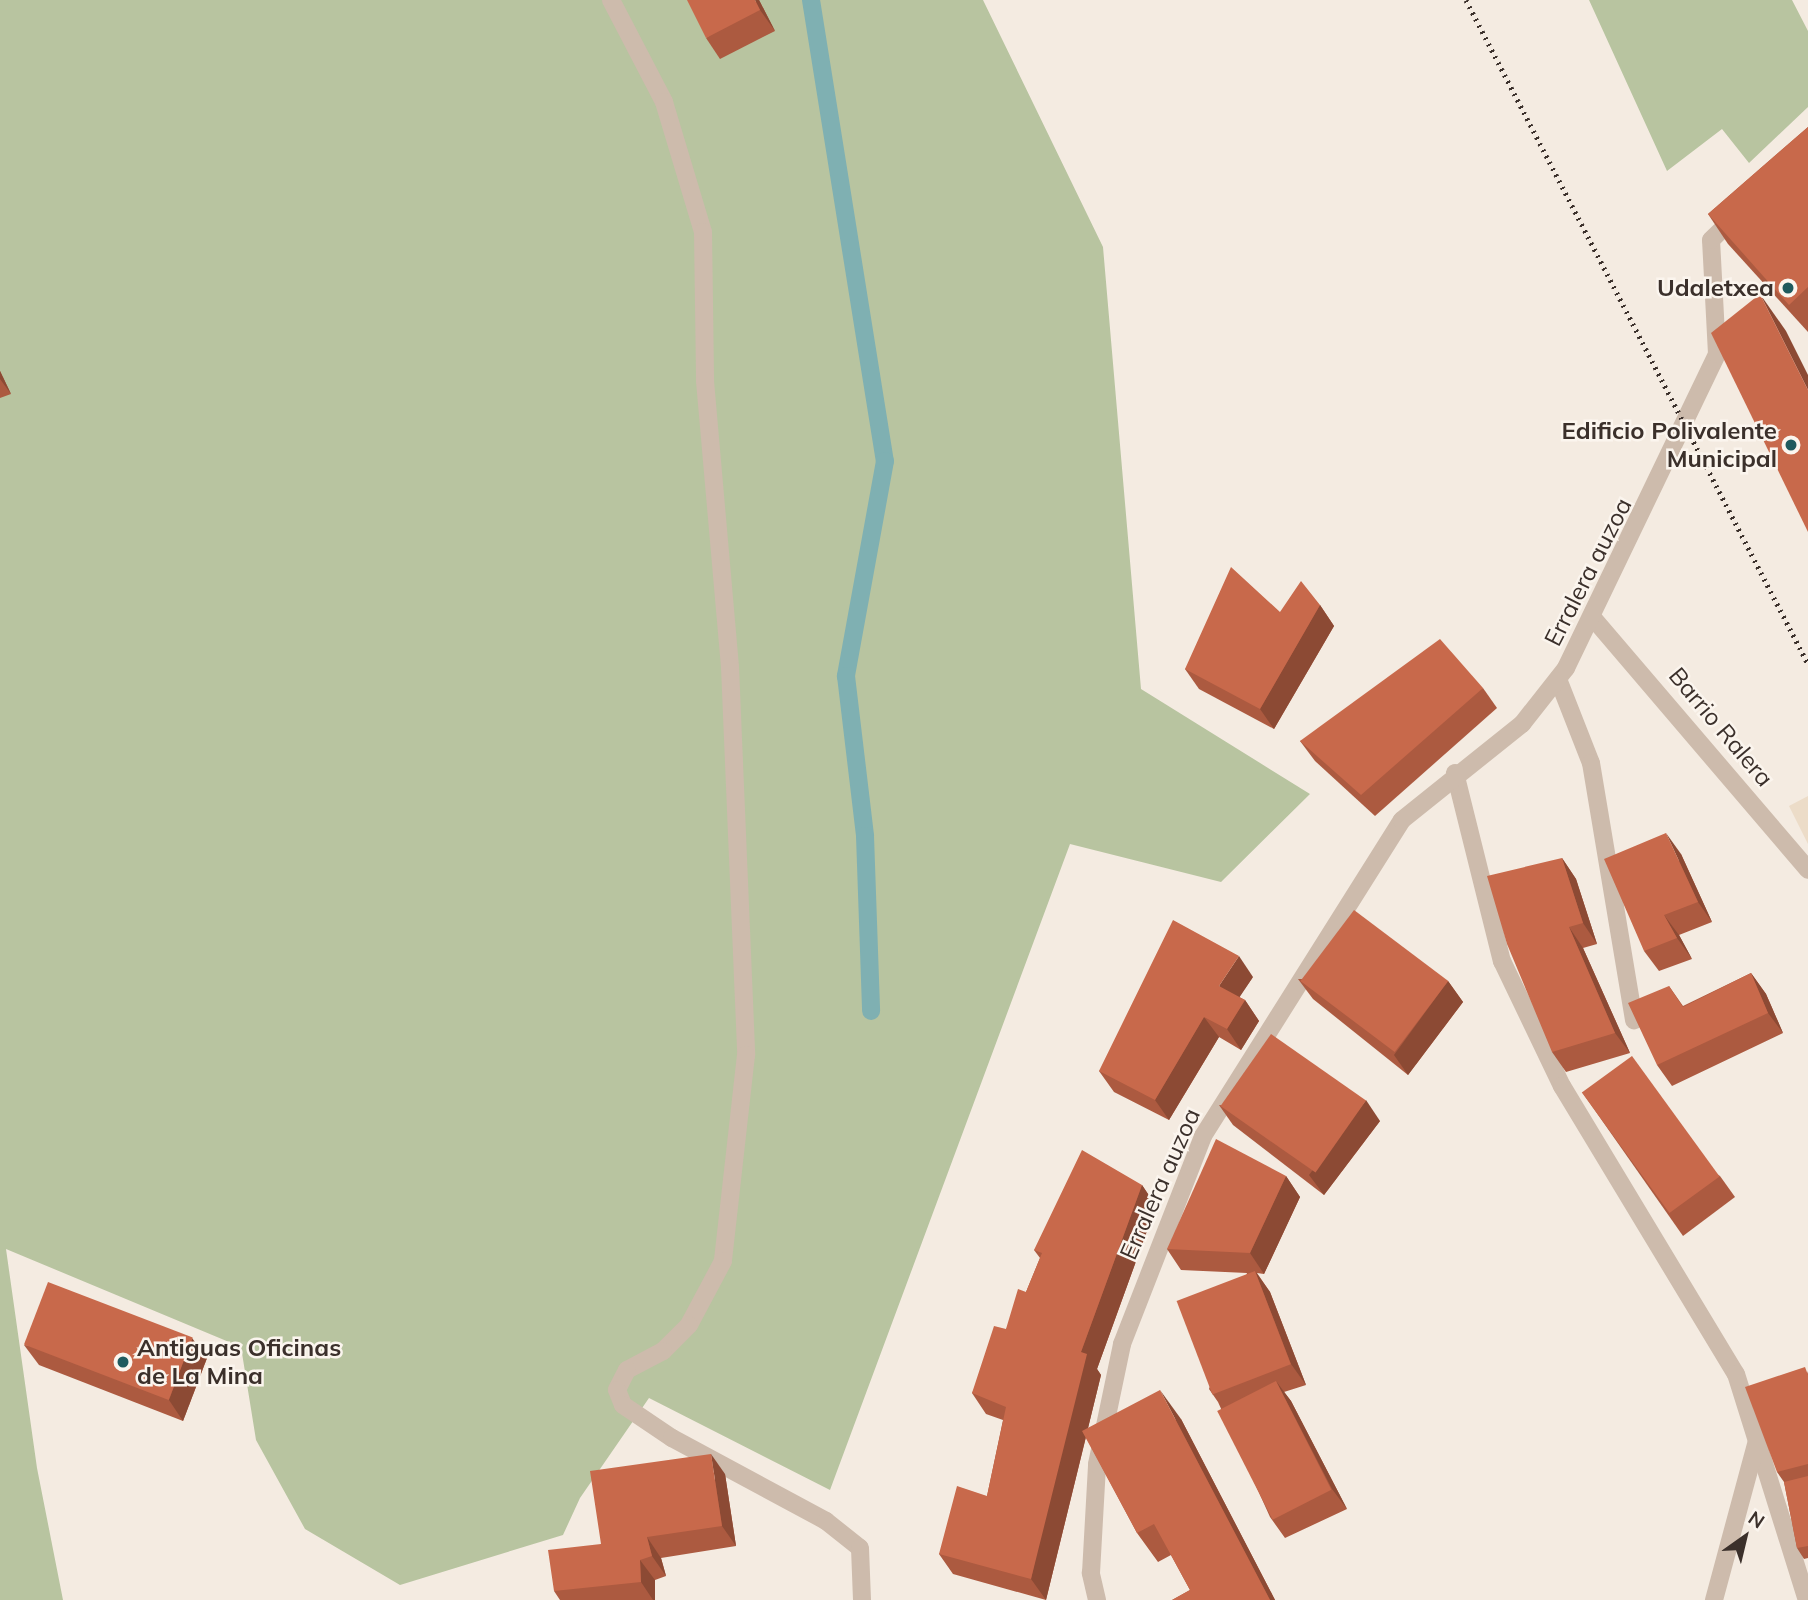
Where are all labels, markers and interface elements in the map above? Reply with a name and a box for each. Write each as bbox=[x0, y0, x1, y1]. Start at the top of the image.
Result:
place label: Udaletxea bbox=[1657, 274, 1774, 302]
marker: Udaletxea bbox=[1780, 280, 1796, 296]
place label: Edificio Polivalente Municipal bbox=[1562, 417, 1777, 473]
marker: Edificio Polivalente Municipal bbox=[1783, 437, 1799, 453]
street label: Erralera auzoa bbox=[1538, 493, 1638, 651]
street label: Barrio Ralera bbox=[1663, 662, 1779, 792]
street label: Erralera auzoa bbox=[1114, 1104, 1206, 1264]
place label: Antiguas Oficinas de La Mina bbox=[137, 1334, 341, 1390]
marker: Antiguas Oficinas de La Mina bbox=[115, 1354, 131, 1370]
north arrow bbox=[1710, 1502, 1780, 1572]
text: N bbox=[1744, 1506, 1769, 1534]

